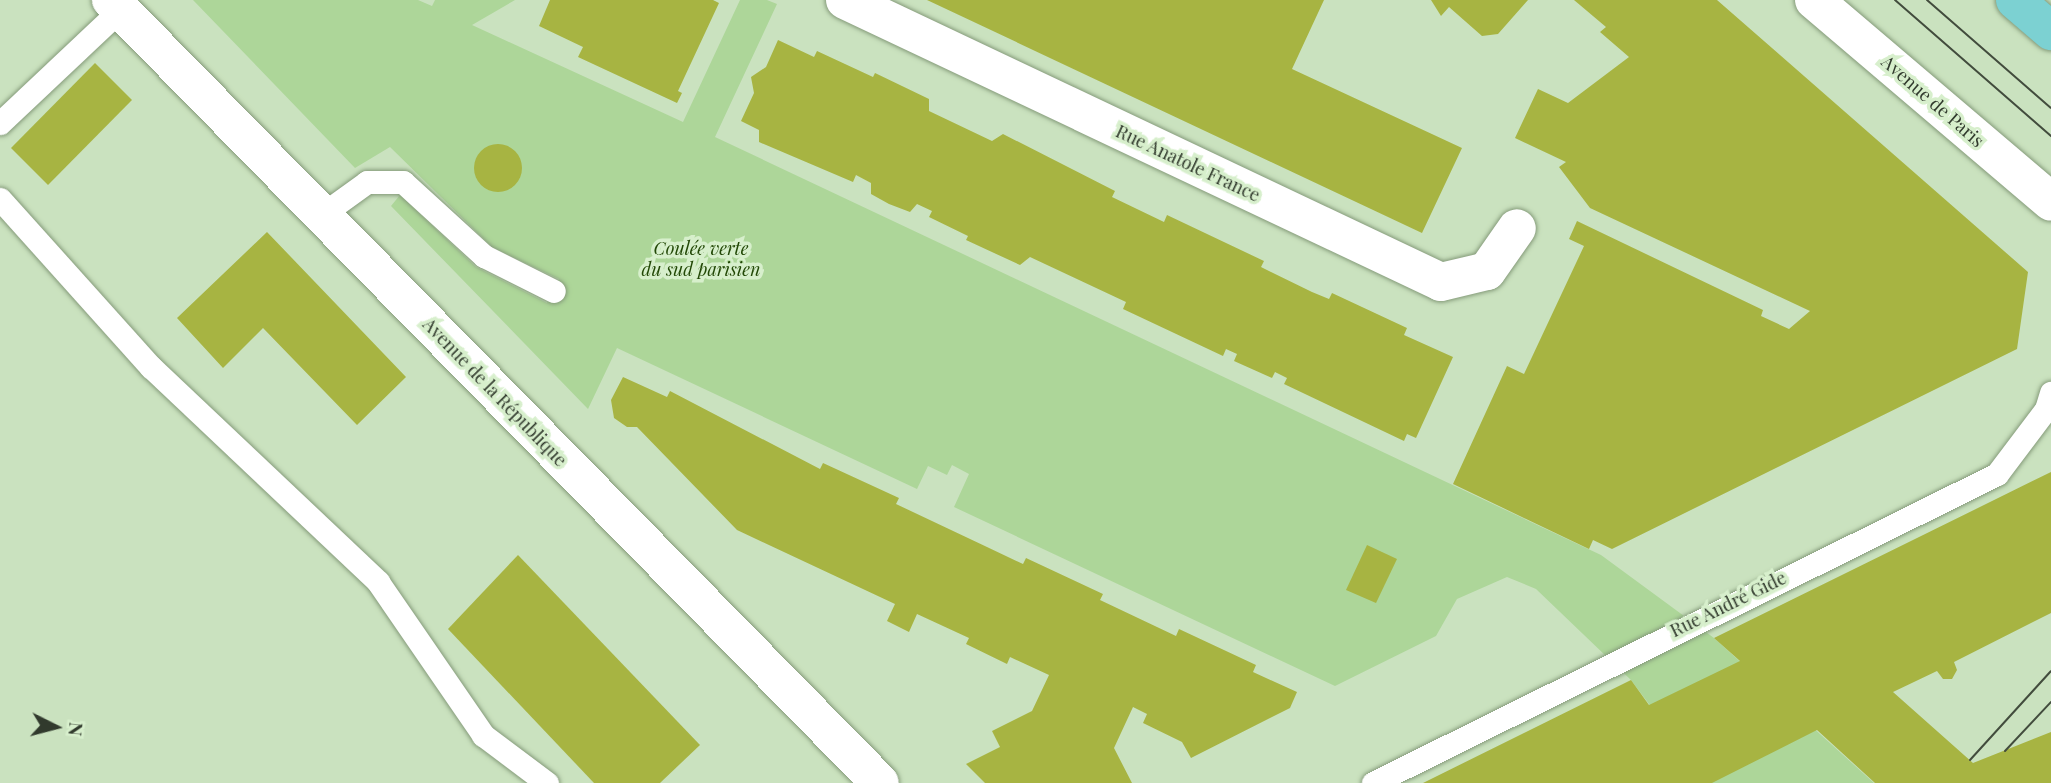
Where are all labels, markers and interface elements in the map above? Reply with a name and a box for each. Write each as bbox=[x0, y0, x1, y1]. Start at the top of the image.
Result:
street label: Avenue de Paris bbox=[1877, 51, 1989, 151]
street label: Rue Anatole France bbox=[1112, 120, 1264, 206]
park label: Coulée verte du sud parisien bbox=[642, 238, 760, 280]
street label: Avenue de la République bbox=[418, 313, 572, 471]
street label: Rue André Gide bbox=[1666, 566, 1790, 642]
north arrow bbox=[21, 692, 91, 762]
text: N bbox=[63, 721, 91, 737]

